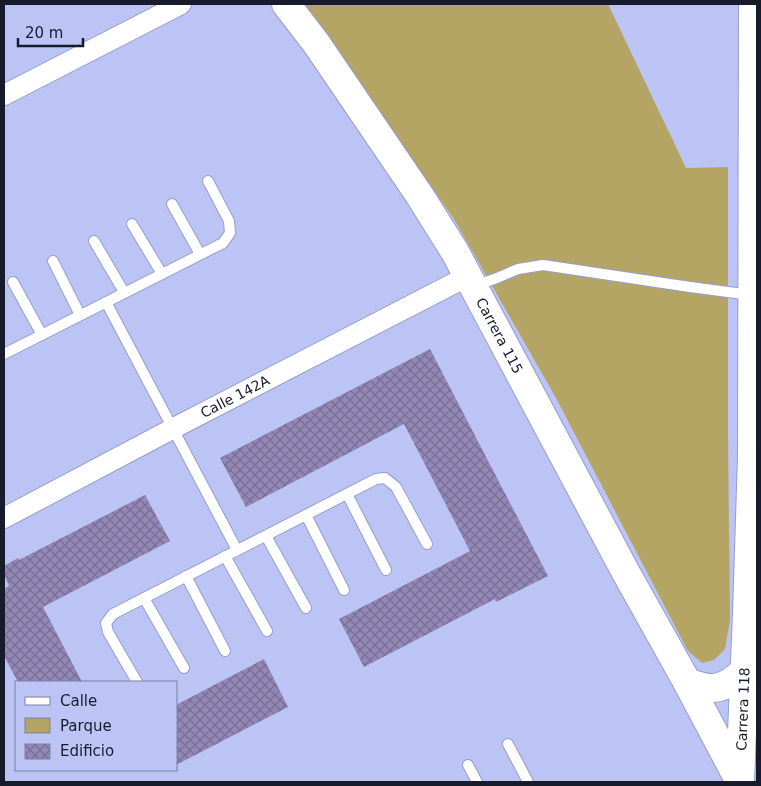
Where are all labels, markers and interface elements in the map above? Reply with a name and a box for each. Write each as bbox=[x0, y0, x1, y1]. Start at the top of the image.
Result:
scale bar bbox=[18, 15, 82, 47]
text: 20 m bbox=[25, 24, 63, 42]
street label: Carrera 115 bbox=[473, 295, 526, 376]
street label: Calle 142A bbox=[198, 372, 273, 421]
street label: Carrera 118 bbox=[733, 667, 753, 751]
legend bbox=[15, 681, 178, 771]
text: Calle bbox=[60, 692, 97, 710]
text: Parque bbox=[60, 717, 112, 735]
text: Edificio bbox=[60, 742, 114, 760]

